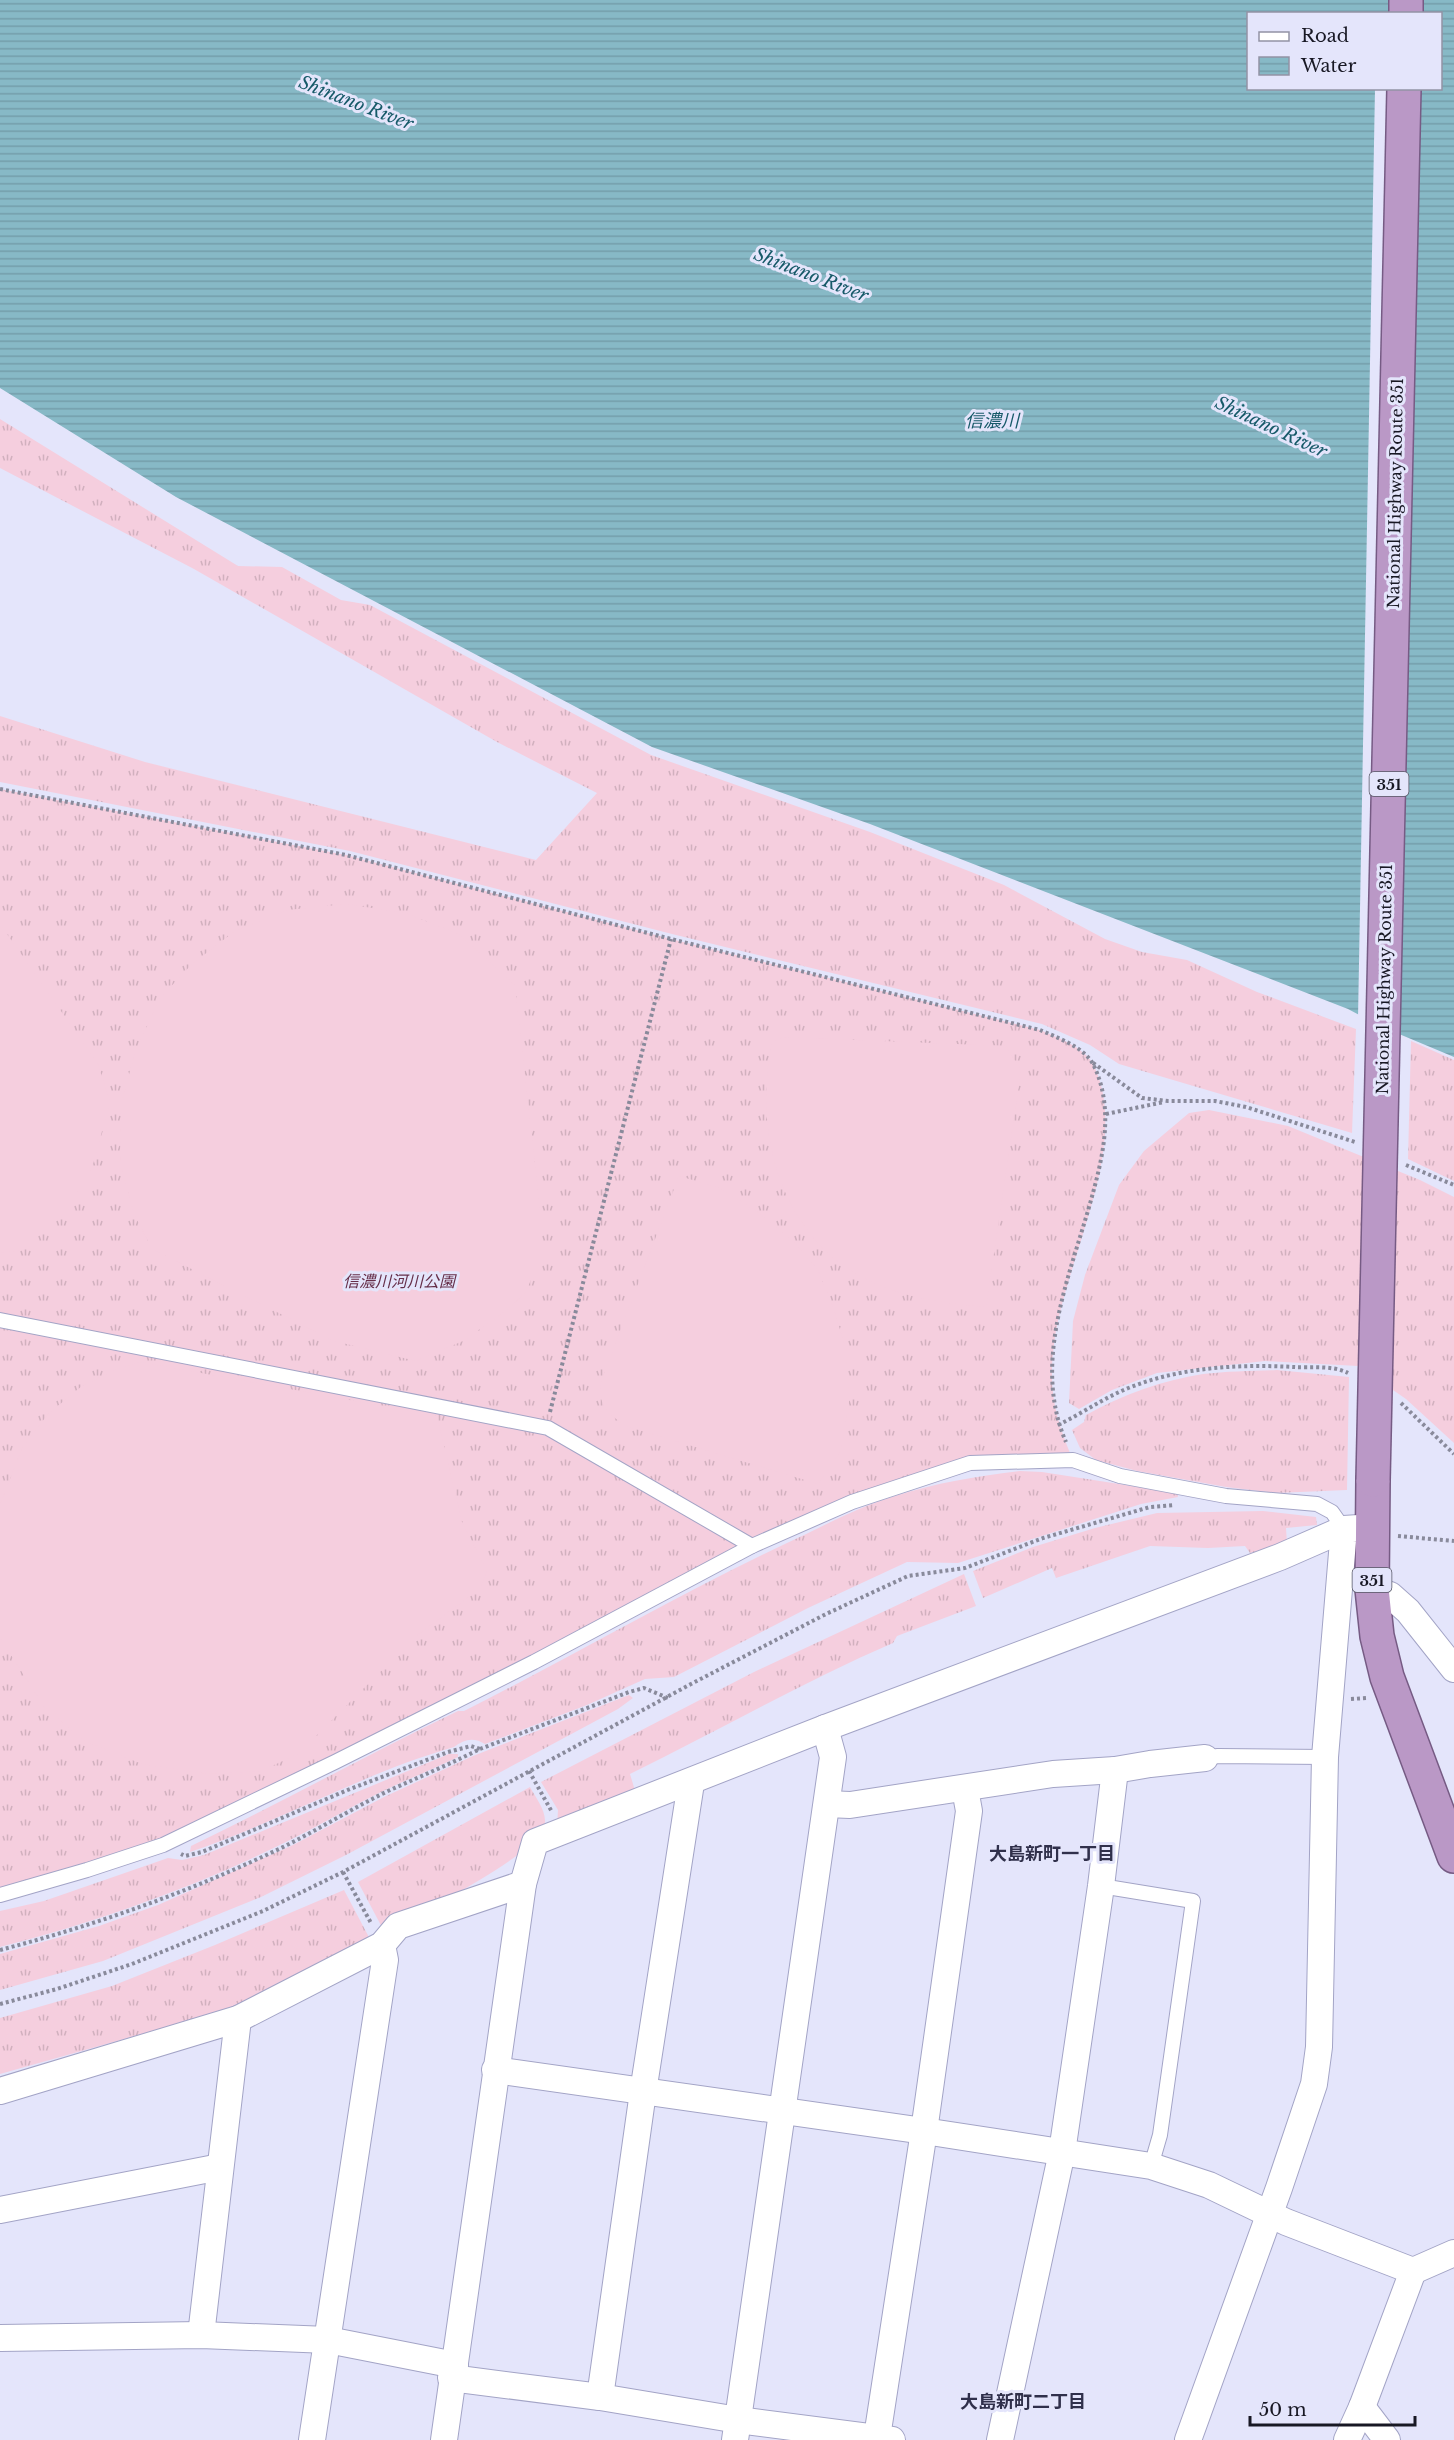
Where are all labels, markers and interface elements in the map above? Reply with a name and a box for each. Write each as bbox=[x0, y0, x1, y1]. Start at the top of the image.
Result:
legend bbox=[1247, 12, 1442, 90]
text: Road bbox=[1301, 25, 1349, 47]
text: Water bbox=[1300, 55, 1357, 77]
water label: Shinano River bbox=[296, 71, 417, 135]
water label: Shinano River bbox=[751, 243, 872, 307]
street label: National Highway Route 351 bbox=[1383, 377, 1407, 609]
water label: Shinano River bbox=[1212, 392, 1331, 463]
water label: 信濃川 bbox=[965, 410, 1021, 432]
road number: 351 bbox=[1370, 772, 1408, 796]
street label: National Highway Route 351 bbox=[1372, 863, 1396, 1095]
park label: 信濃川河川公園 bbox=[343, 1271, 457, 1291]
road number: 351 bbox=[1352, 1568, 1392, 1592]
district label: 大島新町一丁目 bbox=[989, 1843, 1115, 1865]
scale bar bbox=[1250, 2389, 1415, 2427]
district label: 大島新町二丁目 bbox=[960, 2391, 1086, 2413]
text: 50 m bbox=[1259, 2399, 1307, 2421]

